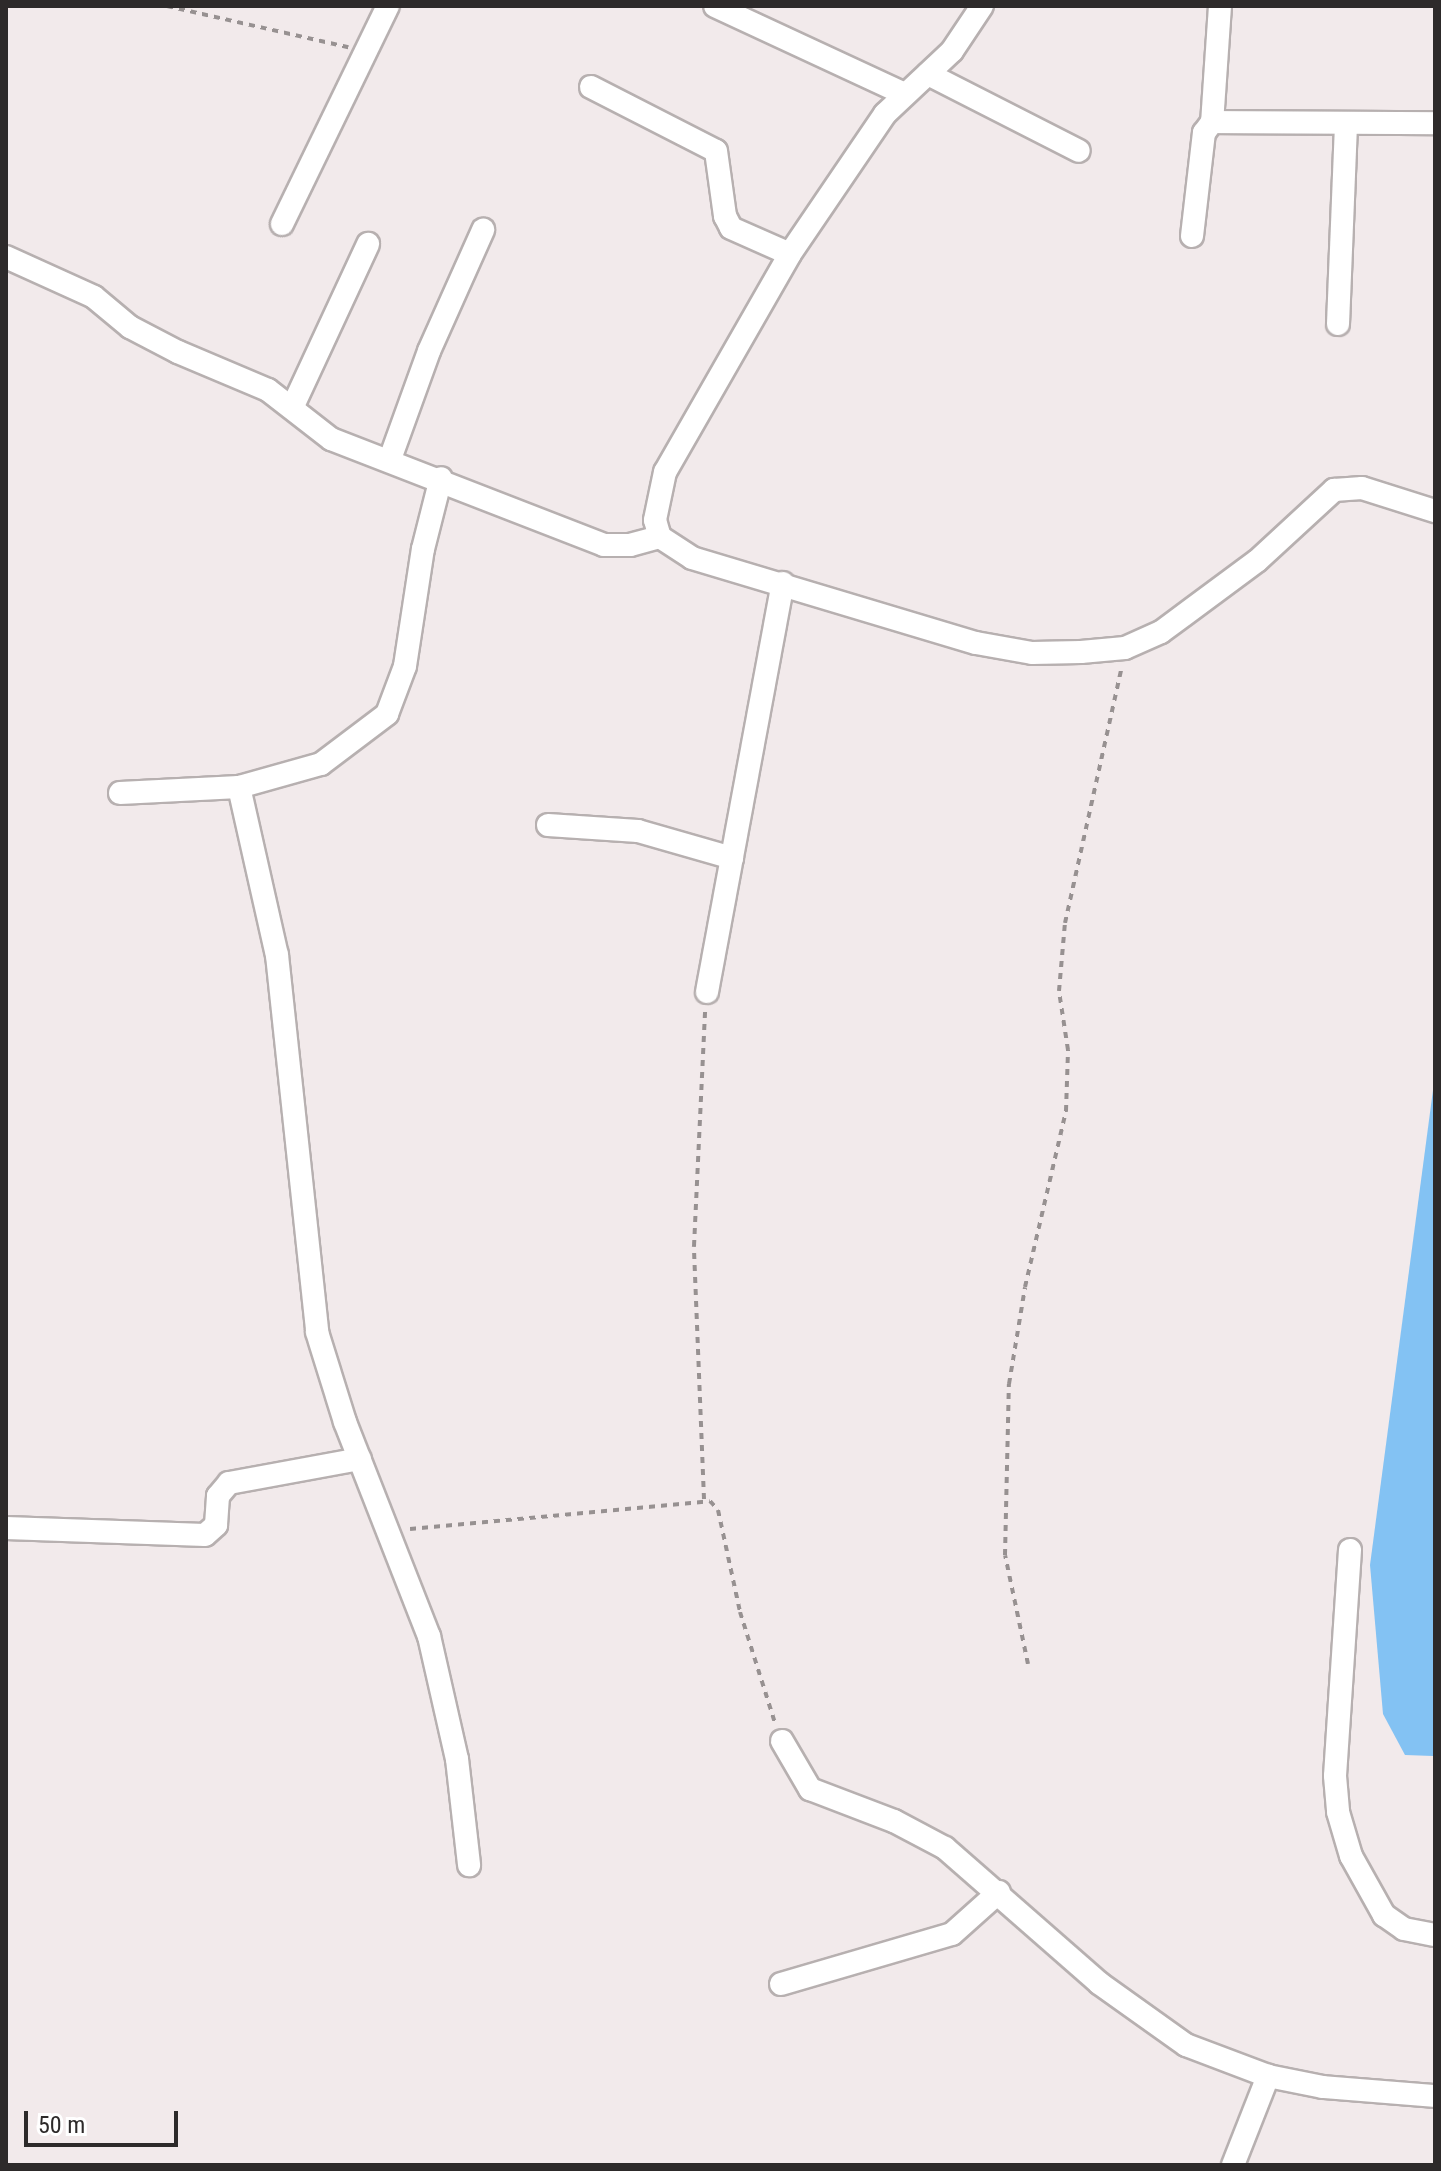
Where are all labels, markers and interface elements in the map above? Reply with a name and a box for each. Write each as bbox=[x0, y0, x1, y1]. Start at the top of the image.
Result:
scale bar bbox=[28, 2095, 182, 2145]
text: 50 m bbox=[38, 2111, 85, 2139]

